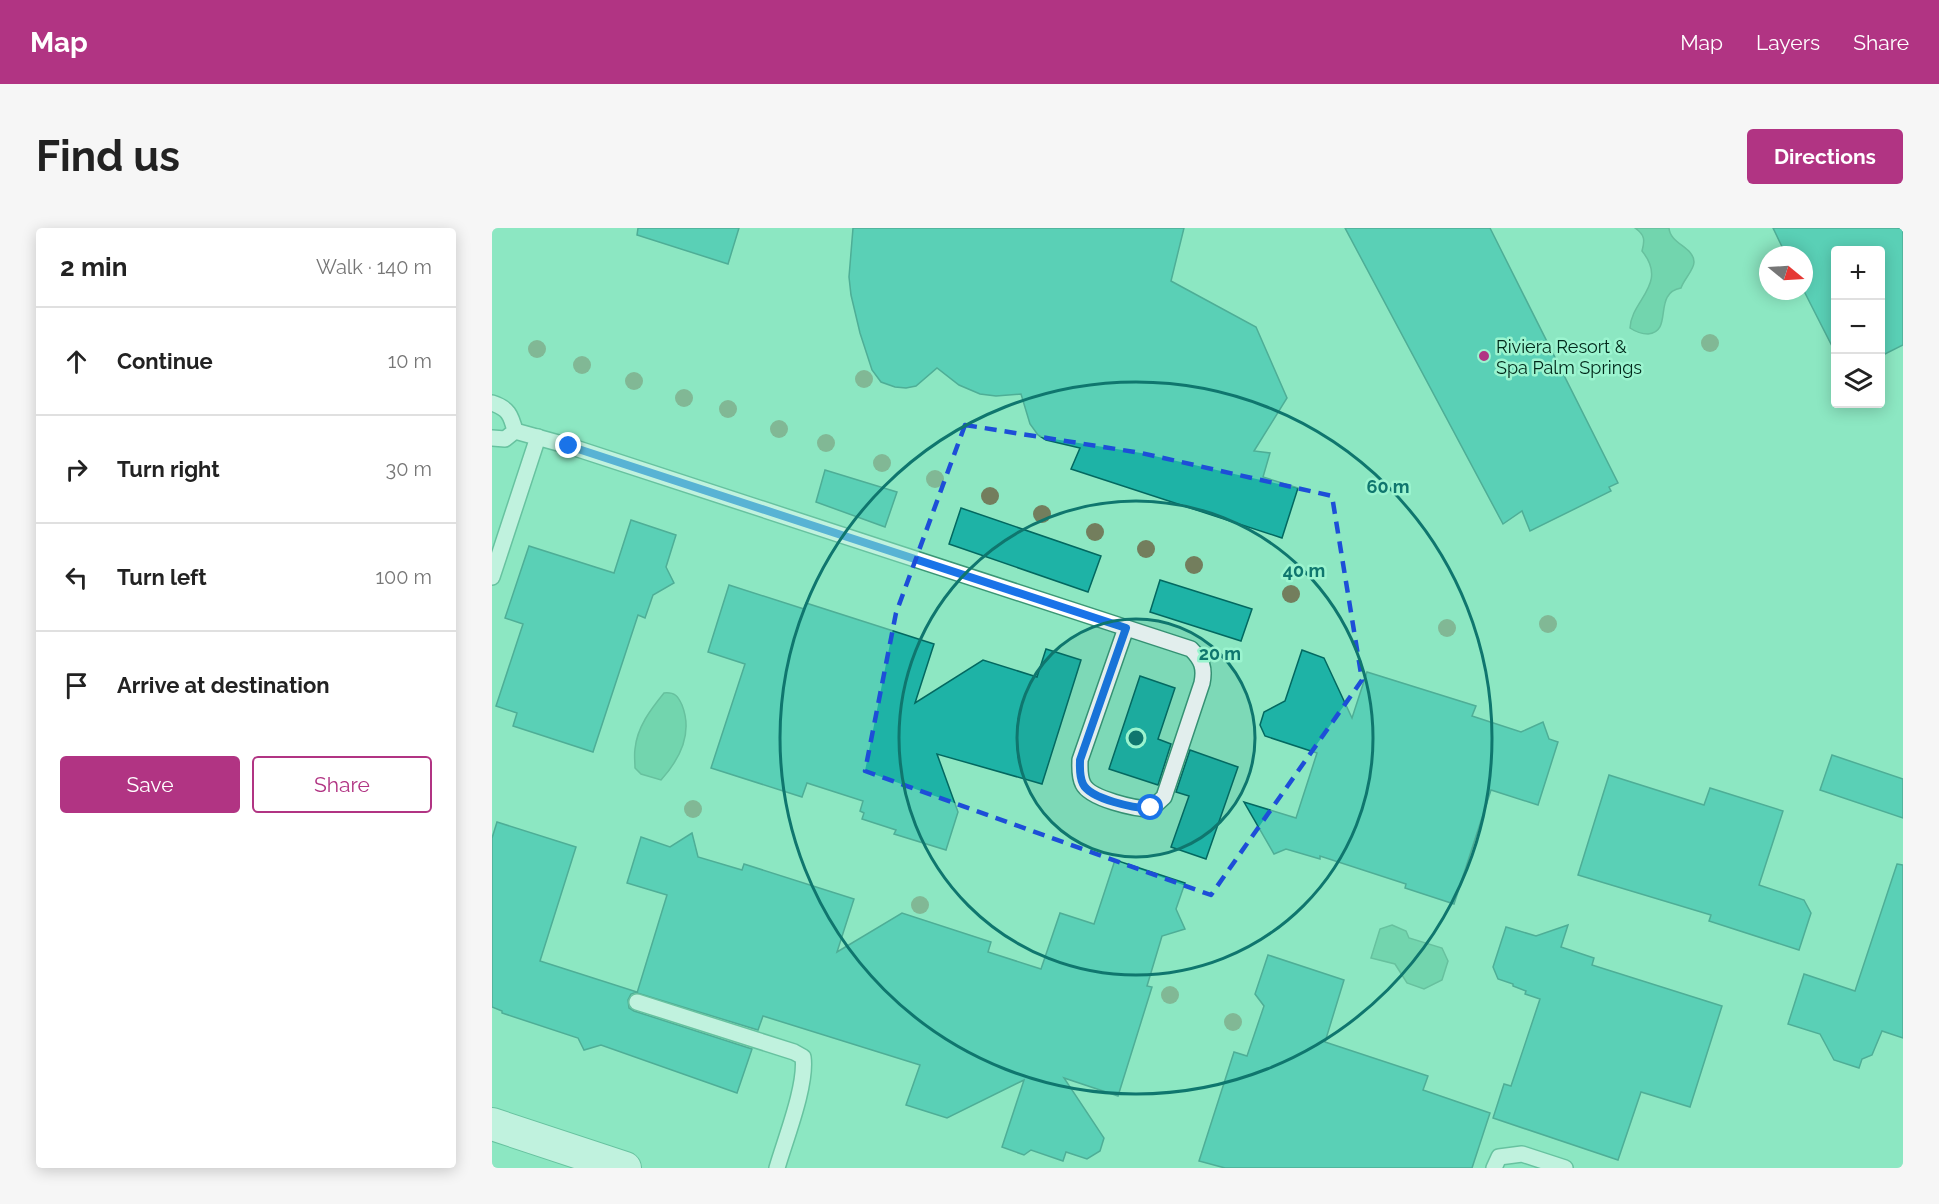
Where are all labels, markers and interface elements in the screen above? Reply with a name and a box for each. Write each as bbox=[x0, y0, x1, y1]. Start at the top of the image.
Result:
text: Map bbox=[30, 26, 88, 59]
text: Map bbox=[1680, 30, 1723, 55]
text: Layers bbox=[1756, 30, 1820, 55]
text: Share bbox=[1853, 30, 1909, 55]
button: Directions bbox=[1747, 129, 1903, 184]
text: Find us bbox=[36, 132, 180, 181]
north arrow bbox=[1759, 246, 1813, 300]
map controls bbox=[1831, 246, 1885, 408]
button: + bbox=[1831, 246, 1885, 300]
text: 2 min bbox=[60, 252, 127, 282]
text: Walk · 140 m bbox=[316, 255, 432, 279]
button: − bbox=[1831, 300, 1885, 354]
place label: Riviera Resort & Spa Palm Springs bbox=[1496, 336, 1642, 378]
icon: ahead bbox=[60, 345, 93, 378]
text: Continue bbox=[117, 348, 213, 374]
text: 10 m bbox=[388, 349, 432, 373]
marker: Riviera Resort & Spa Palm Springs bbox=[1477, 349, 1491, 363]
button: layers bbox=[1831, 354, 1885, 408]
route end bbox=[555, 432, 581, 458]
icon: right bbox=[60, 453, 93, 486]
text: Turn right bbox=[117, 456, 220, 482]
text: 30 m bbox=[386, 457, 432, 481]
text: 60 m bbox=[1366, 476, 1410, 497]
text: 40 m bbox=[1283, 560, 1325, 581]
icon: left bbox=[60, 561, 93, 594]
text: Turn left bbox=[117, 564, 207, 590]
text: 100 m bbox=[375, 565, 432, 589]
text: 20 m bbox=[1199, 643, 1241, 664]
icon: arrive bbox=[60, 669, 93, 702]
text: Arrive at destination bbox=[117, 672, 330, 698]
centre of rings bbox=[1126, 728, 1146, 748]
button: Save bbox=[60, 756, 240, 813]
button: Share bbox=[252, 756, 432, 813]
route start bbox=[1137, 794, 1163, 820]

